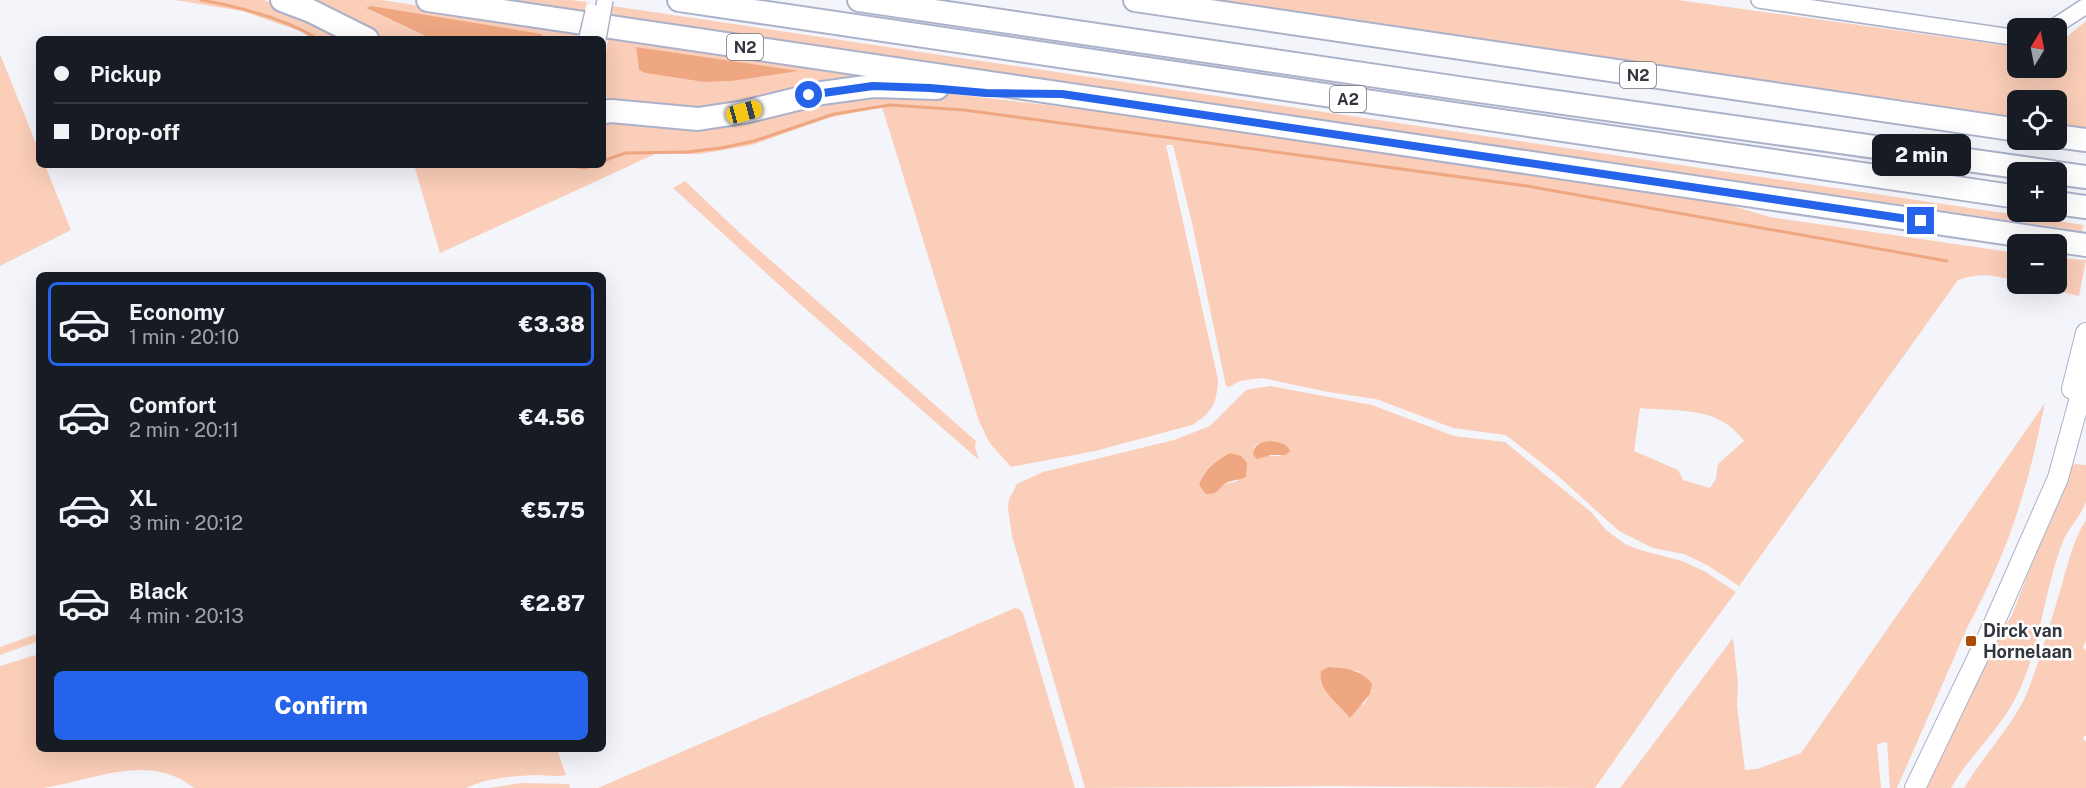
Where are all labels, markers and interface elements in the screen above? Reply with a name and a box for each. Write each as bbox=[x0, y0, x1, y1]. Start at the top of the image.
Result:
north arrow bbox=[2007, 18, 2067, 78]
map controls bbox=[2007, 18, 2067, 294]
road number: N2 bbox=[727, 34, 763, 60]
text: Pickup bbox=[90, 61, 161, 87]
road number: N2 bbox=[1620, 62, 1656, 88]
route start bbox=[795, 81, 822, 108]
road number: A2 bbox=[1330, 86, 1366, 112]
button: locate bbox=[2007, 90, 2067, 150]
car bbox=[724, 99, 764, 125]
text: Drop-off bbox=[90, 119, 180, 145]
callout: 2 min bbox=[1872, 134, 1970, 176]
text: 2 min bbox=[1895, 143, 1948, 167]
button: + bbox=[2007, 162, 2067, 222]
route end bbox=[1907, 207, 1934, 234]
button: − bbox=[2007, 234, 2067, 294]
icon: car bbox=[57, 297, 111, 351]
text: Economy bbox=[129, 299, 225, 325]
text: €3.38 bbox=[519, 311, 585, 337]
text: 1 min · 20:10 bbox=[129, 325, 239, 349]
icon: car bbox=[57, 390, 111, 444]
text: Comfort bbox=[129, 392, 216, 418]
text: €4.56 bbox=[519, 404, 585, 430]
text: 2 min · 20:11 bbox=[129, 418, 239, 442]
icon: car bbox=[57, 483, 111, 537]
text: XL bbox=[129, 485, 157, 511]
text: €5.75 bbox=[521, 497, 585, 523]
text: 3 min · 20:12 bbox=[129, 511, 243, 535]
icon: car bbox=[57, 576, 111, 630]
text: Black bbox=[129, 578, 188, 604]
text: €2.87 bbox=[521, 590, 585, 616]
text: 4 min · 20:13 bbox=[129, 604, 244, 628]
place label: Dirck van Hornelaan bbox=[1983, 620, 2072, 662]
marker: Dirck van Hornelaan bbox=[1964, 634, 1978, 648]
button: Confirm bbox=[54, 671, 588, 740]

